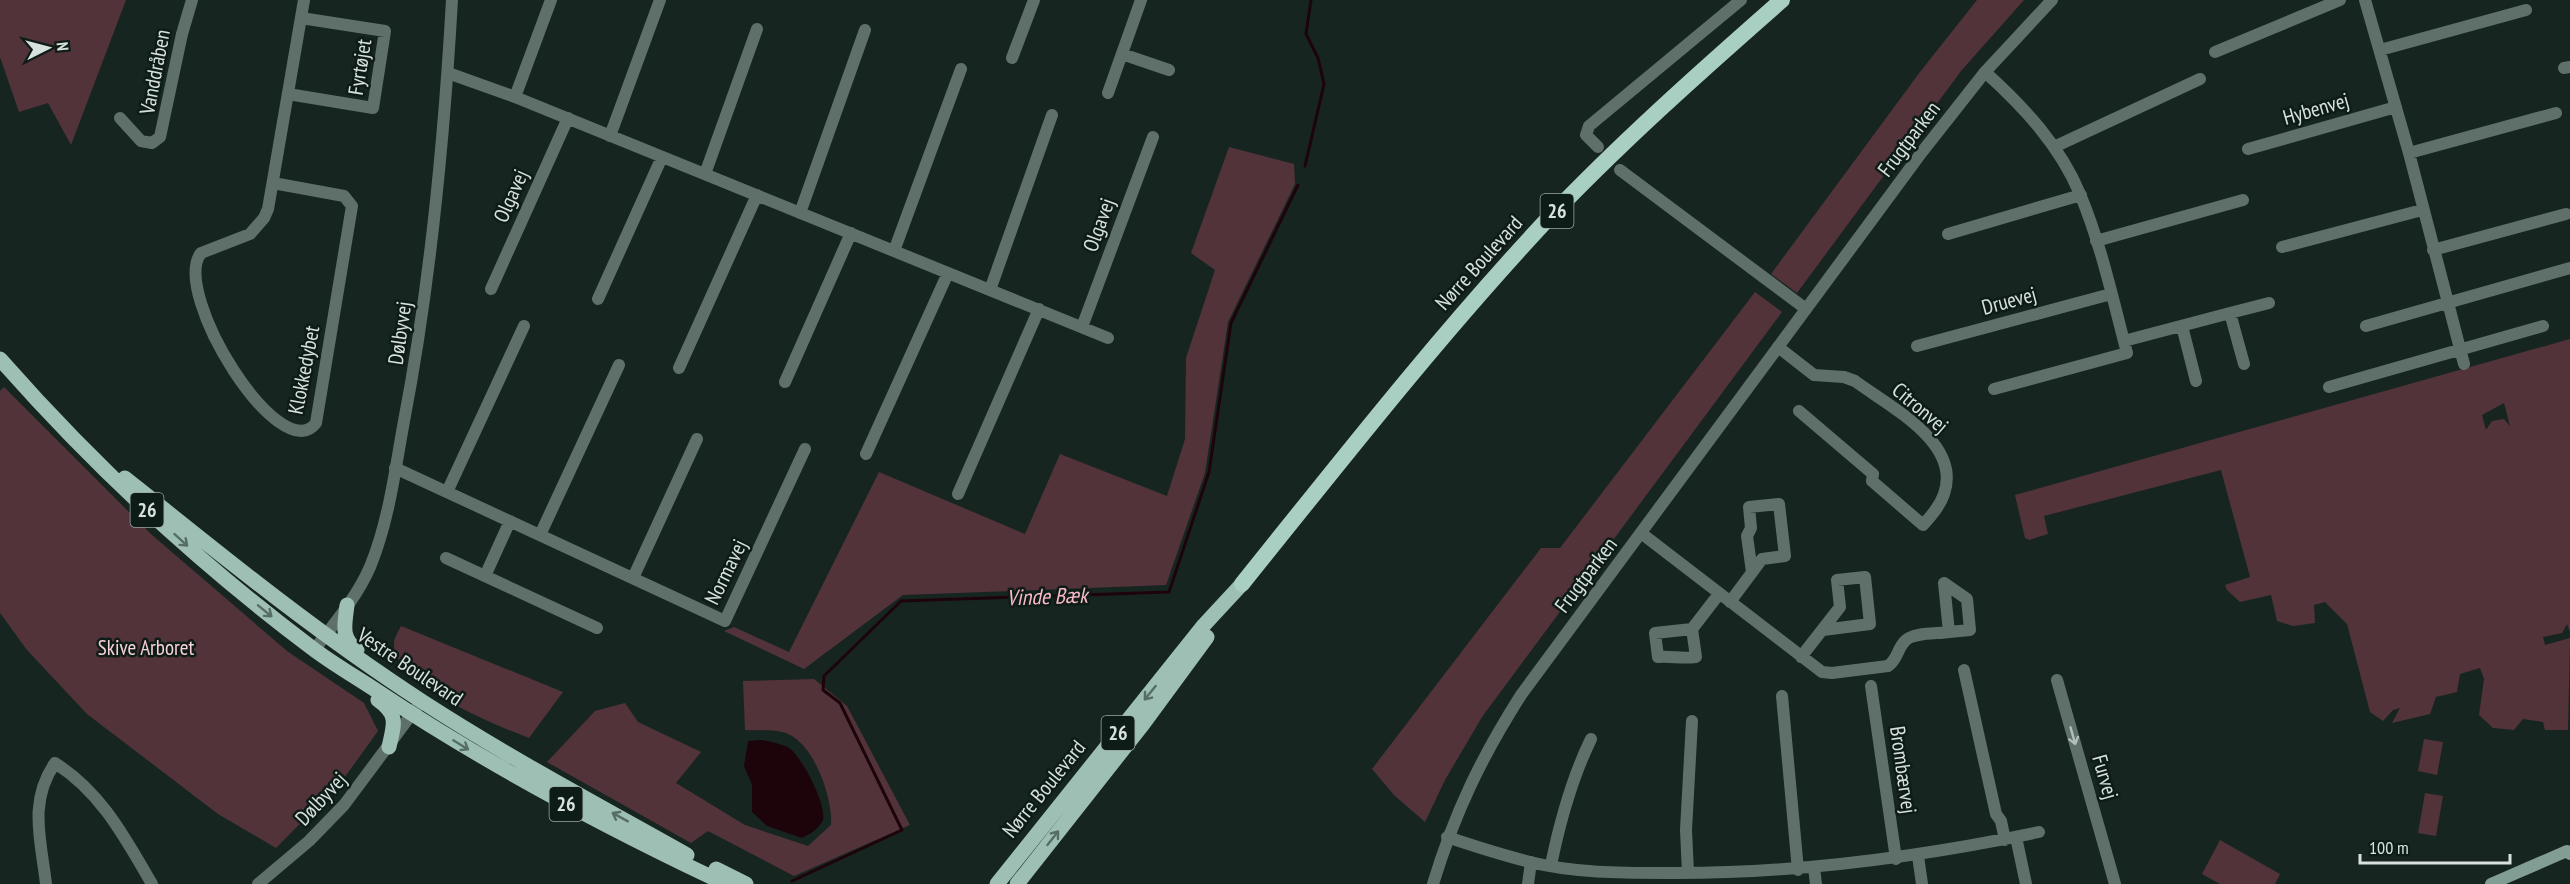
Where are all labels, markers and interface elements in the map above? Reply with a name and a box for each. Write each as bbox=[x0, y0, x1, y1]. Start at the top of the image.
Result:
north arrow bbox=[18, 18, 78, 78]
street label: Vanddråben bbox=[133, 27, 176, 118]
street label: Fyrtøjet bbox=[342, 37, 377, 97]
text: N bbox=[53, 41, 73, 52]
street label: Hybenvej bbox=[2280, 86, 2352, 131]
street label: Frugtparken bbox=[1871, 96, 1946, 182]
street label: Olgavej bbox=[487, 165, 534, 227]
street label: Olgavej bbox=[1076, 194, 1121, 255]
road number: 26 bbox=[1540, 194, 1574, 228]
street label: Nørre Boulevard bbox=[1429, 210, 1528, 315]
street label: Druevej bbox=[1979, 280, 2039, 321]
street label: Dølbyvej bbox=[382, 300, 417, 366]
street label: Klokkedybet bbox=[282, 323, 325, 416]
street label: Citronvej bbox=[1887, 376, 1954, 439]
road number: 26 bbox=[130, 493, 164, 527]
street label: Frugtparken bbox=[1548, 532, 1623, 618]
one-way arrow bbox=[173, 533, 188, 547]
street label: Normavej bbox=[698, 535, 753, 609]
water label: Vinde Bæk bbox=[1006, 581, 1090, 611]
one-way arrow bbox=[257, 604, 273, 617]
street label: Vestre Boulevard bbox=[351, 621, 468, 712]
park label: Skive Arboret bbox=[98, 634, 194, 661]
one-way arrow bbox=[1143, 685, 1156, 701]
road number: 26 bbox=[1102, 716, 1134, 750]
street label: Brombærvej bbox=[1884, 724, 1923, 815]
one-way arrow bbox=[2068, 726, 2079, 745]
street label: Nørre Boulevard bbox=[996, 734, 1091, 843]
one-way arrow bbox=[452, 739, 469, 751]
street label: Furvej bbox=[2086, 752, 2125, 802]
street label: Dølbyvej bbox=[289, 766, 352, 831]
road number: 26 bbox=[550, 787, 582, 821]
one-way arrow bbox=[612, 811, 629, 823]
scale bar bbox=[2360, 827, 2510, 865]
one-way arrow bbox=[1046, 830, 1059, 846]
text: 100 m bbox=[2369, 836, 2409, 859]

